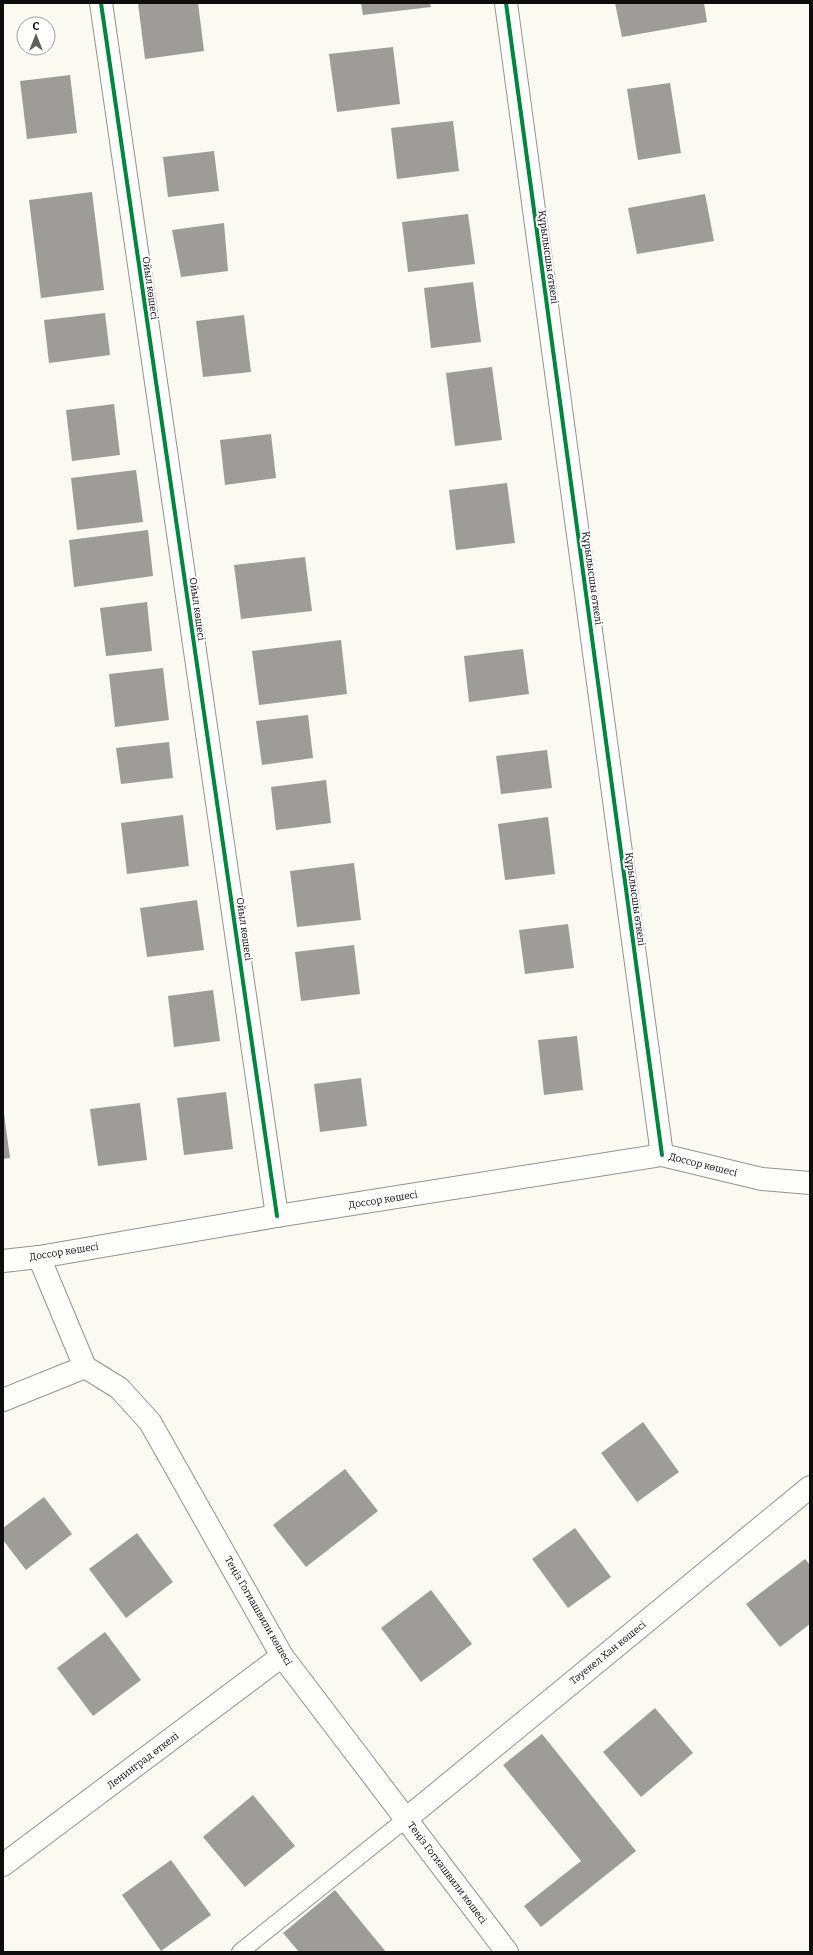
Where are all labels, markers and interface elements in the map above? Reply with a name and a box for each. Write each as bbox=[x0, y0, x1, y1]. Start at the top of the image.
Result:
north arrow bbox=[16, 16, 56, 56]
text: С bbox=[33, 20, 40, 33]
street label: Құрылысшы өткелі bbox=[535, 209, 561, 305]
street label: Ойыл көшесі bbox=[140, 256, 160, 320]
street label: Құрылысшы өткелі bbox=[579, 530, 605, 626]
street label: Ойыл көшесі bbox=[187, 577, 207, 641]
street label: Құрылысшы өткелі bbox=[622, 851, 648, 947]
street label: Ойыл көшесі bbox=[234, 897, 254, 961]
street label: Доссор көшесі bbox=[668, 1151, 738, 1179]
street label: Доссор көшесі bbox=[348, 1189, 418, 1211]
street label: Доссор көшесі bbox=[29, 1241, 99, 1263]
street label: Теңіз Гогиашвили көшесі bbox=[222, 1554, 294, 1668]
street label: Тәуекел Хан көшесі bbox=[568, 1619, 648, 1687]
street label: Ленинград өткелі bbox=[105, 1730, 181, 1792]
street label: Теңіз Гогиашвили көшесі bbox=[405, 1820, 489, 1926]

